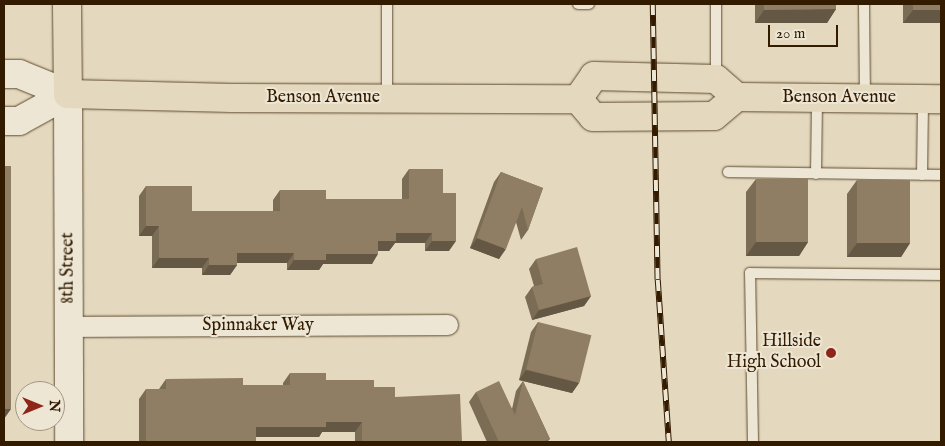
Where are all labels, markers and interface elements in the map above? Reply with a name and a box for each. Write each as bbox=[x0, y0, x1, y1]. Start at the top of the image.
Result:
scale bar bbox=[770, 15, 840, 47]
text: 20 m bbox=[776, 24, 805, 43]
street label: Benson Avenue bbox=[266, 87, 380, 109]
street label: Benson Avenue bbox=[782, 87, 896, 109]
street label: 8th Street bbox=[58, 232, 80, 304]
street label: Spinnaker Way bbox=[202, 315, 314, 337]
place label: Hillside High School bbox=[727, 332, 821, 374]
marker: Hillside High School bbox=[825, 347, 837, 359]
north arrow bbox=[15, 381, 65, 431]
text: N bbox=[45, 400, 63, 412]

